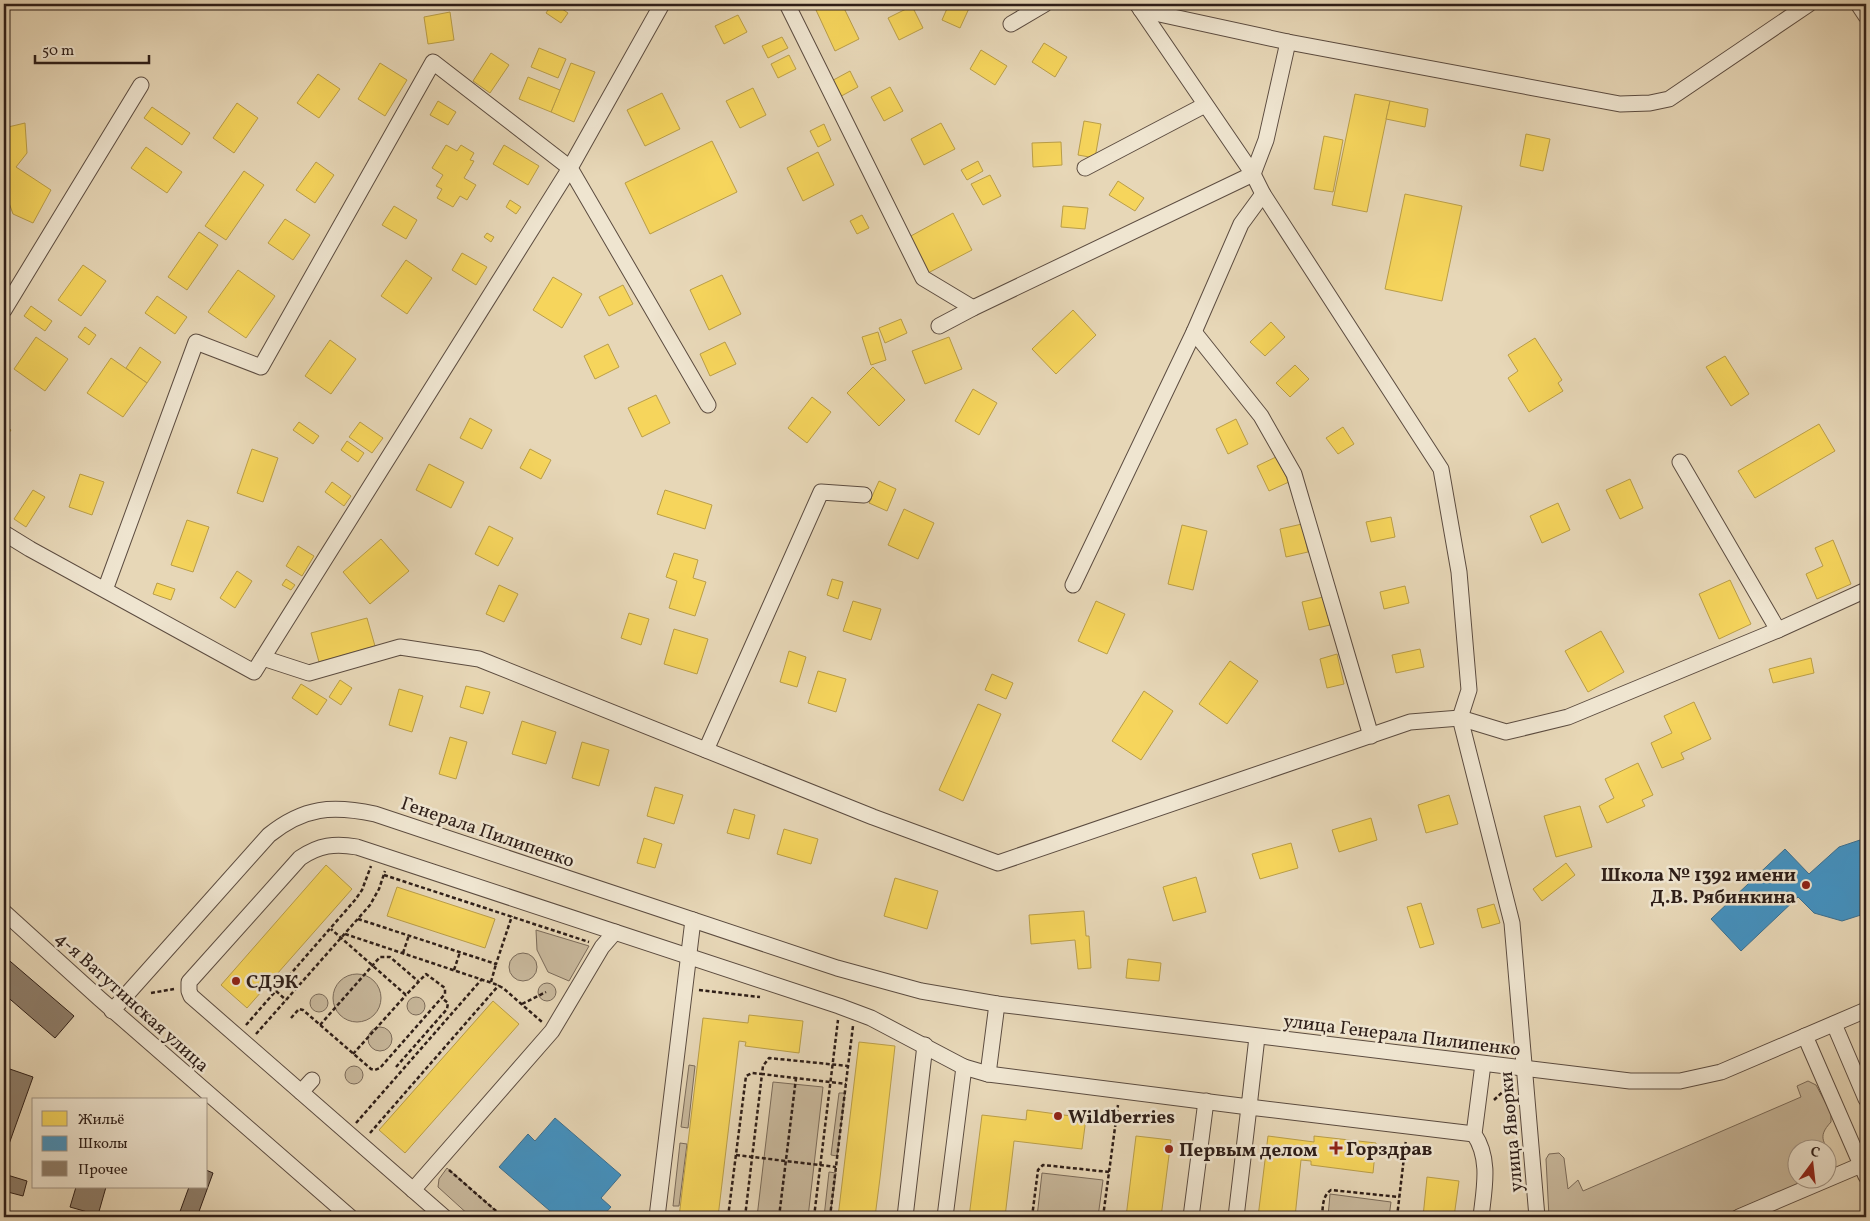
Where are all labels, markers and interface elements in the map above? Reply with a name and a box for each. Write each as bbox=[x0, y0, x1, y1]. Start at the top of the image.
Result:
scale bar bbox=[35, 32, 149, 64]
text: 50 m bbox=[42, 41, 74, 62]
street label: Генерала Пилипенко bbox=[397, 791, 578, 875]
place label: Школа № 1392 имени Д.В. Рябинкина bbox=[1601, 863, 1796, 911]
marker: Школа № 1392 имени Д.В. Рябинкина bbox=[1800, 879, 1812, 891]
street label: 4-я Ватутинская улица bbox=[49, 926, 214, 1079]
place label: СДЭК bbox=[246, 970, 299, 996]
marker: СДЭК bbox=[230, 975, 242, 987]
street label: улица Генерала Пилипенко bbox=[1282, 1009, 1522, 1063]
street label: улица Яворки bbox=[1494, 1070, 1530, 1193]
legend bbox=[32, 1098, 208, 1188]
place label: Wildberries bbox=[1068, 1105, 1175, 1131]
text: Жильё bbox=[78, 1110, 124, 1131]
marker: Wildberries bbox=[1052, 1110, 1064, 1122]
text: Школы bbox=[78, 1134, 128, 1155]
place label: Горздрав bbox=[1346, 1137, 1433, 1163]
place label: Первым делом bbox=[1179, 1138, 1317, 1164]
north arrow bbox=[1788, 1138, 1838, 1188]
marker: Горздрав bbox=[1330, 1142, 1342, 1154]
marker: Первым делом bbox=[1163, 1143, 1175, 1155]
text: С bbox=[1808, 1143, 1822, 1163]
text: Прочее bbox=[78, 1160, 128, 1181]

